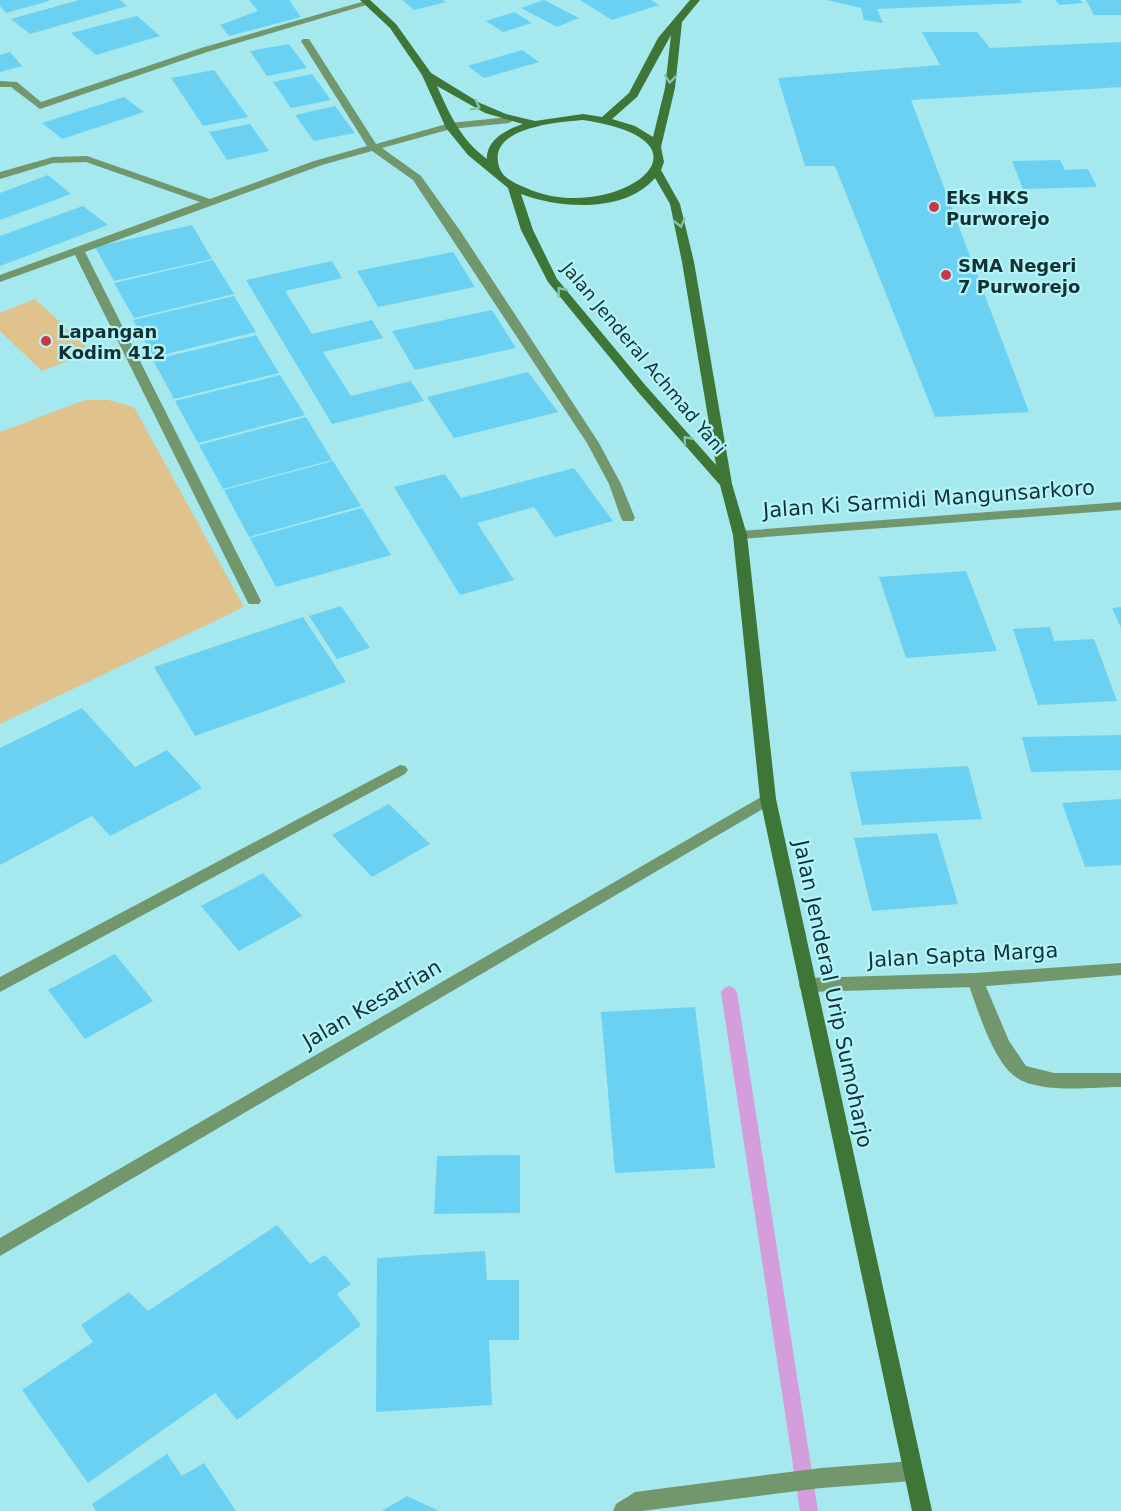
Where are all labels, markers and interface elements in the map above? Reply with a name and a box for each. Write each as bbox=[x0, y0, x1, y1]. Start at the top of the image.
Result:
one-way arrow bbox=[665, 75, 677, 84]
one-way arrow bbox=[469, 98, 480, 110]
place label: Eks HKS Purworejo bbox=[946, 187, 1050, 229]
marker: Eks HKS Purworejo bbox=[927, 200, 941, 214]
one-way arrow bbox=[672, 218, 685, 228]
place label: SMA Negeri 7 Purworejo bbox=[958, 255, 1080, 297]
street label: Jalan Jenderal Achmad Yani bbox=[557, 257, 730, 458]
marker: SMA Negeri 7 Purworejo bbox=[939, 268, 953, 282]
one-way arrow bbox=[558, 287, 569, 298]
place label: Lapangan Kodim 412 bbox=[58, 321, 166, 363]
marker: Lapangan Kodim 412 bbox=[39, 334, 53, 348]
one-way arrow bbox=[683, 436, 694, 447]
street label: Jalan Ki Sarmidi Mangunsarkoro bbox=[760, 475, 1096, 523]
street label: Jalan Jenderal Urip Sumoharjo bbox=[788, 836, 877, 1150]
street label: Jalan Sapta Marga bbox=[865, 938, 1059, 972]
street label: Jalan Kesatrian bbox=[297, 955, 446, 1054]

